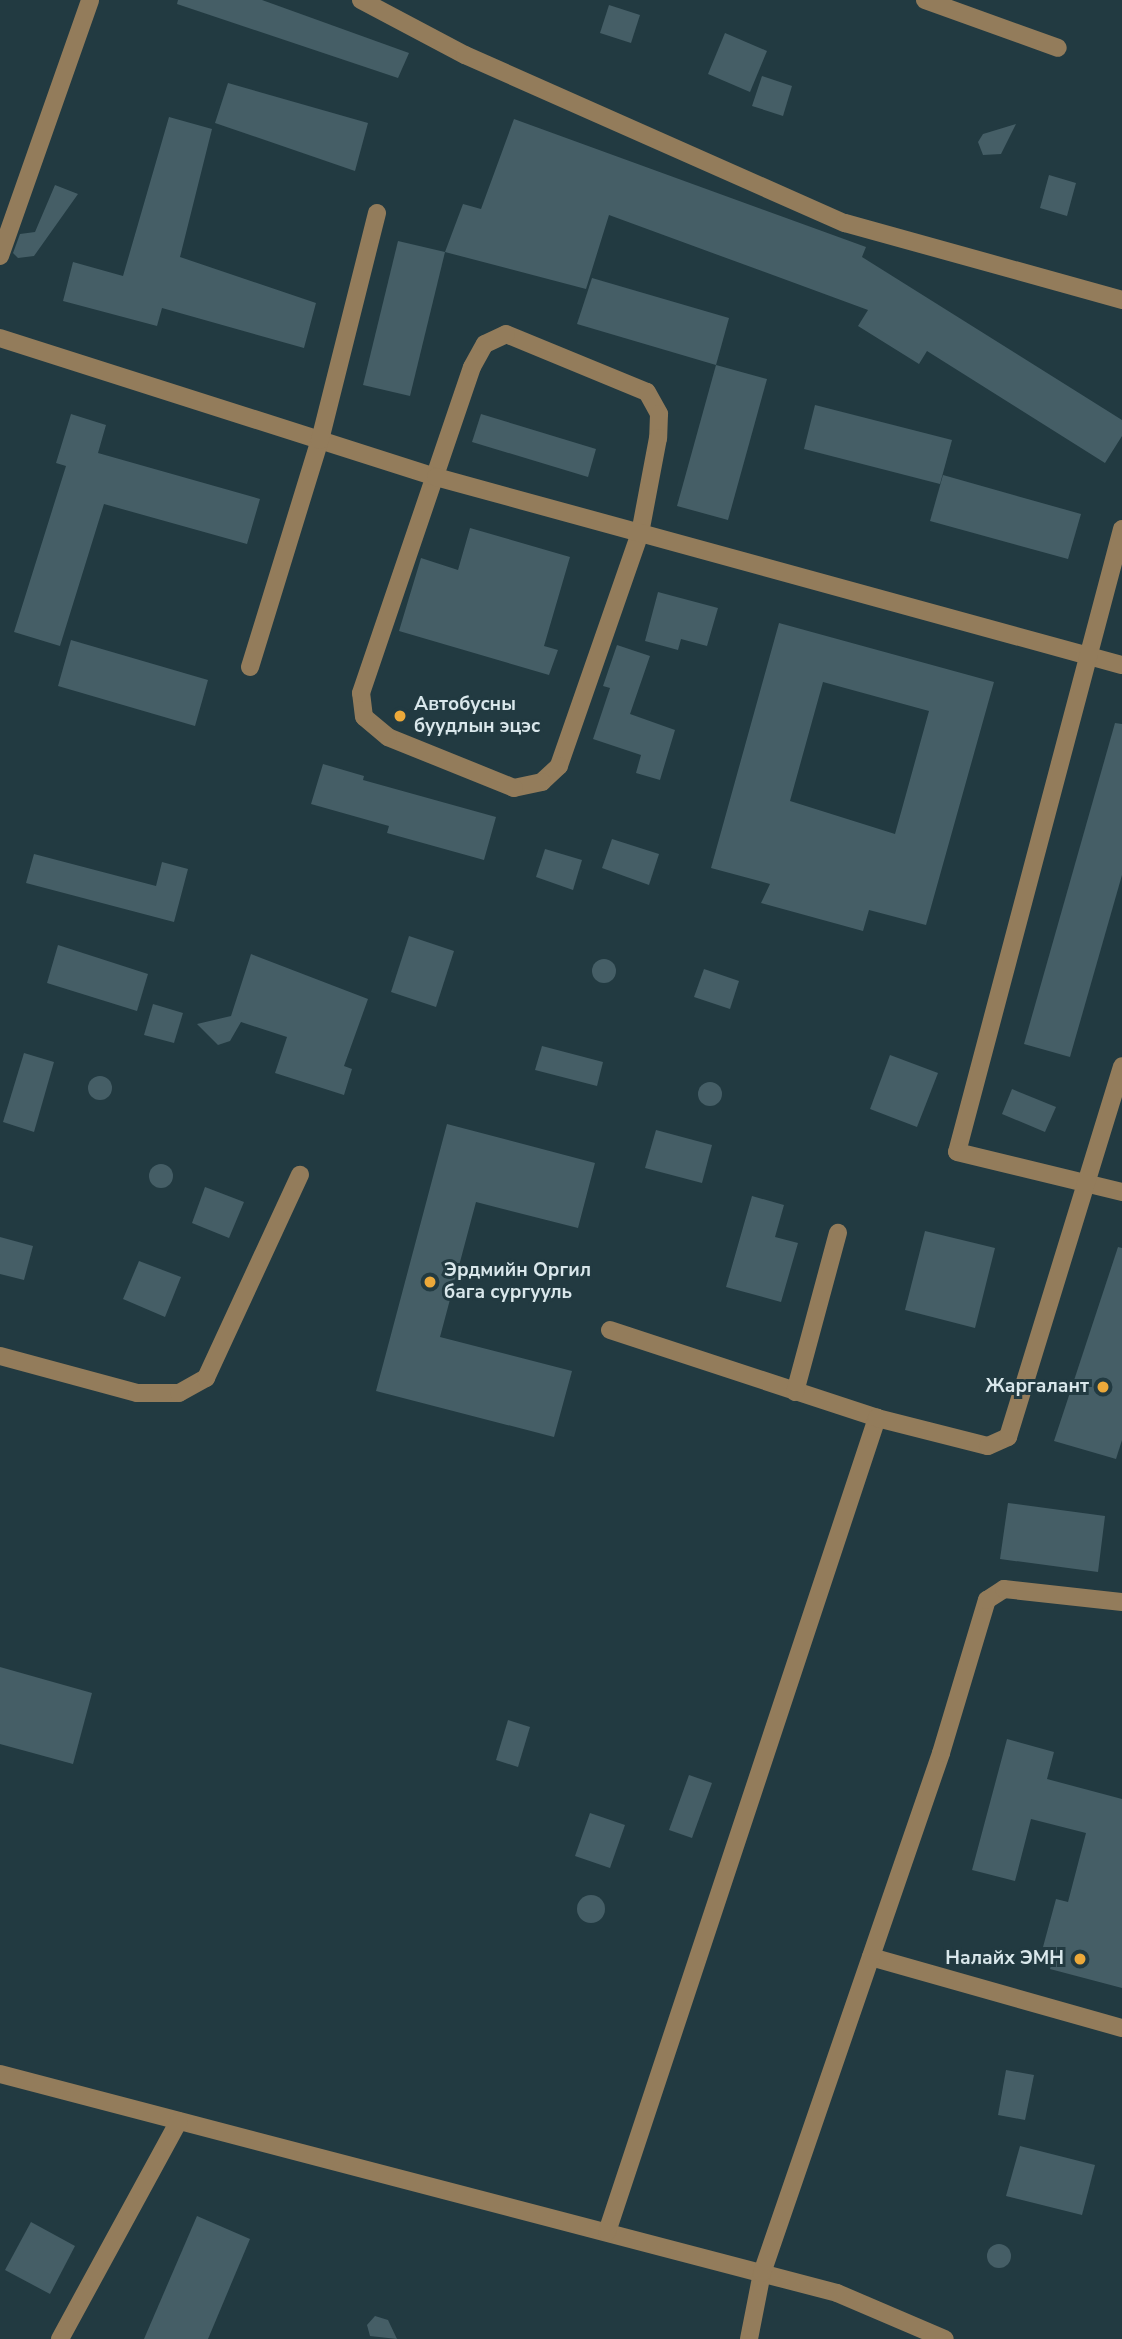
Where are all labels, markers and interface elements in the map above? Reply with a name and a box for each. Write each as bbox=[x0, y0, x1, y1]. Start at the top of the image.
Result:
place label: Автобусны буудлын эцэс bbox=[414, 694, 540, 738]
marker: Автобусны буудлын эцэс bbox=[392, 708, 408, 724]
place label: Эрдмийн Оргил бага сургууль bbox=[444, 1260, 591, 1304]
marker: Эрдмийн Оргил бага сургууль bbox=[422, 1274, 438, 1290]
place label: Жаргалант bbox=[986, 1376, 1089, 1398]
marker: Жаргалант bbox=[1095, 1379, 1111, 1395]
place label: Налайх ЭМН bbox=[945, 1948, 1064, 1970]
marker: Налайх ЭМН bbox=[1070, 1949, 1090, 1969]

